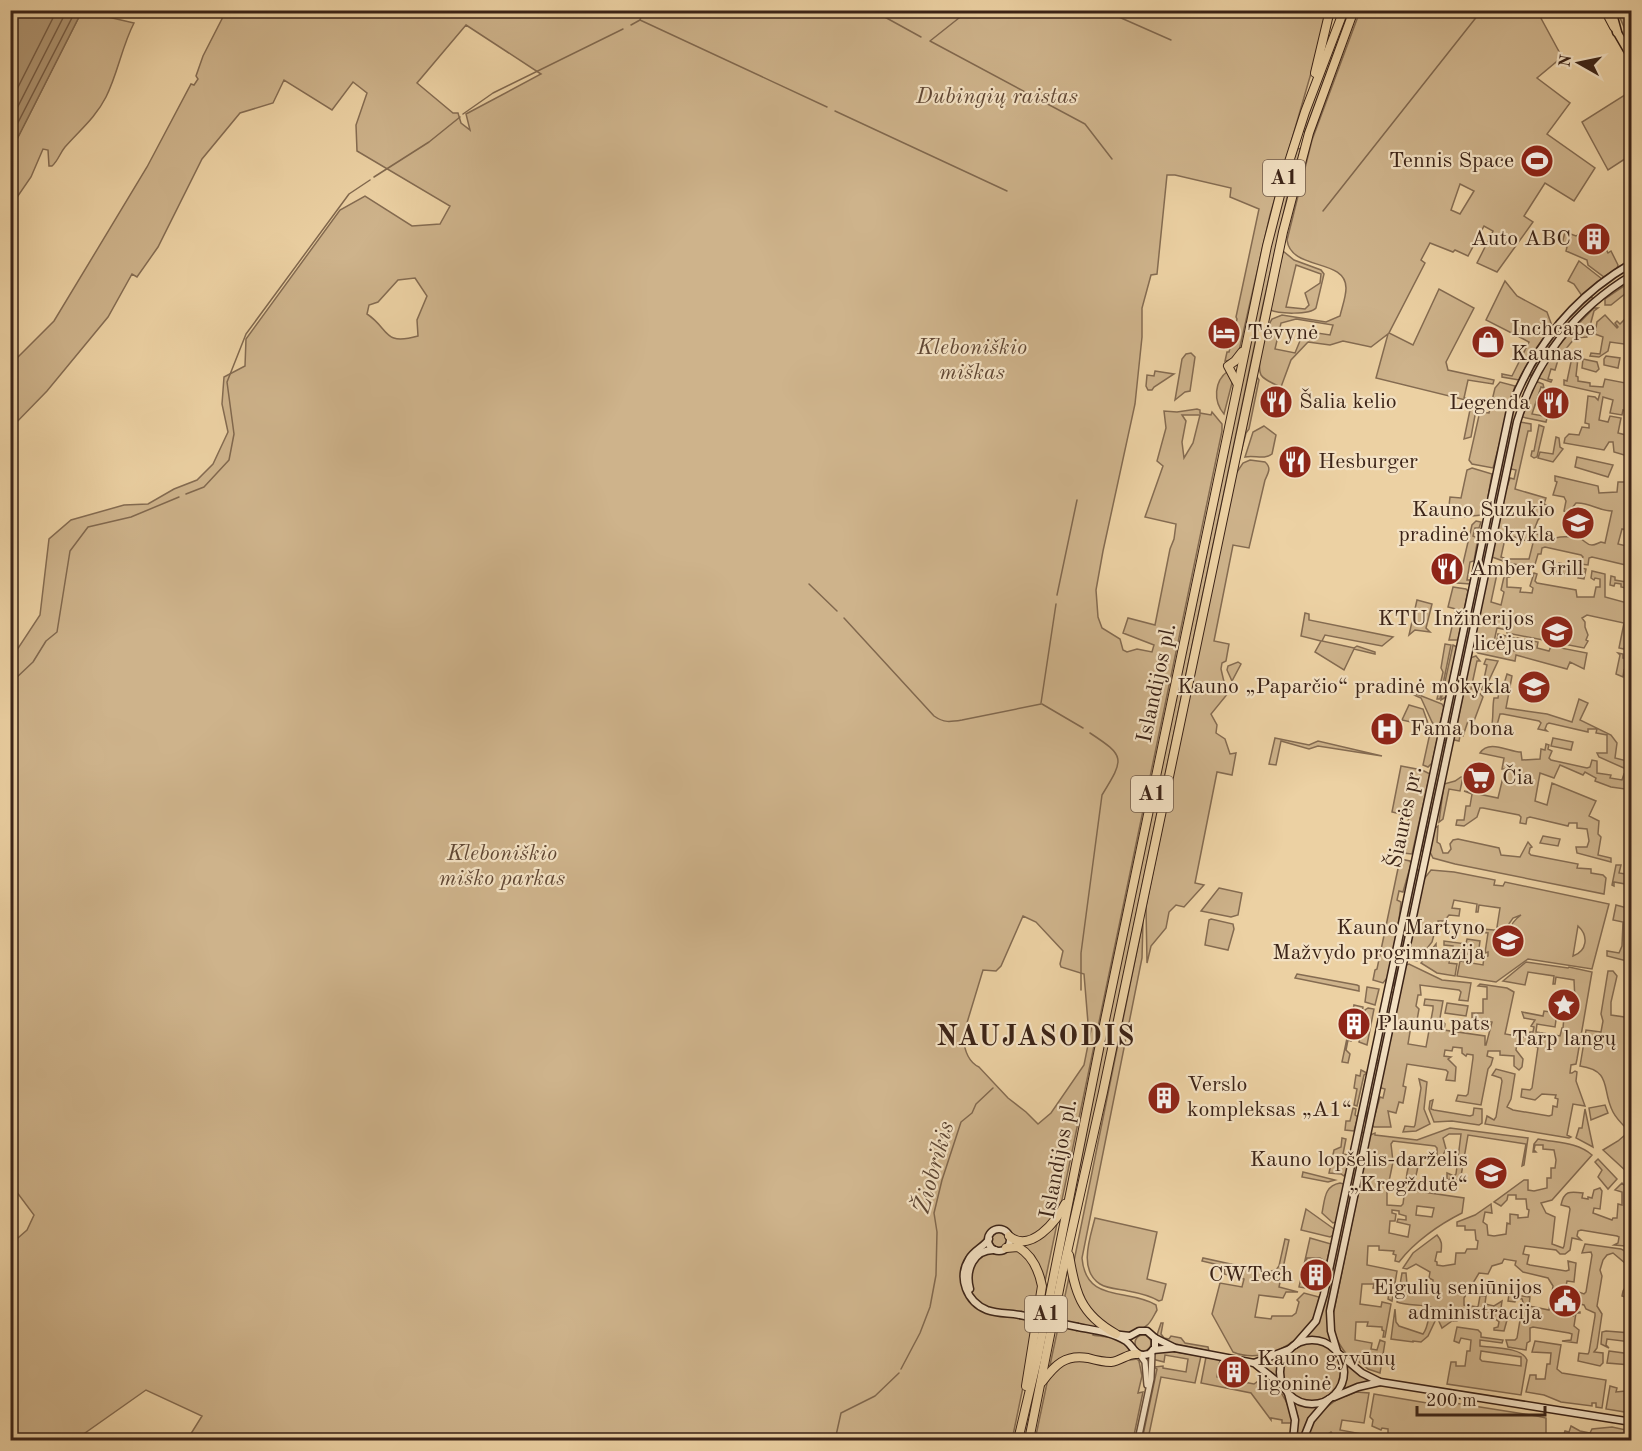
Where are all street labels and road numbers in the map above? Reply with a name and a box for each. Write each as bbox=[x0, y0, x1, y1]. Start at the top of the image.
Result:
road number: A1 bbox=[1263, 160, 1305, 196]
street label: Islandijos pl. bbox=[1134, 621, 1180, 745]
street label: Šiaurės pr. bbox=[1381, 763, 1427, 870]
road number: A1 bbox=[1131, 776, 1173, 812]
street label: Islandijos pl. bbox=[1037, 1097, 1081, 1221]
road number: A1 bbox=[1025, 1296, 1067, 1332]

